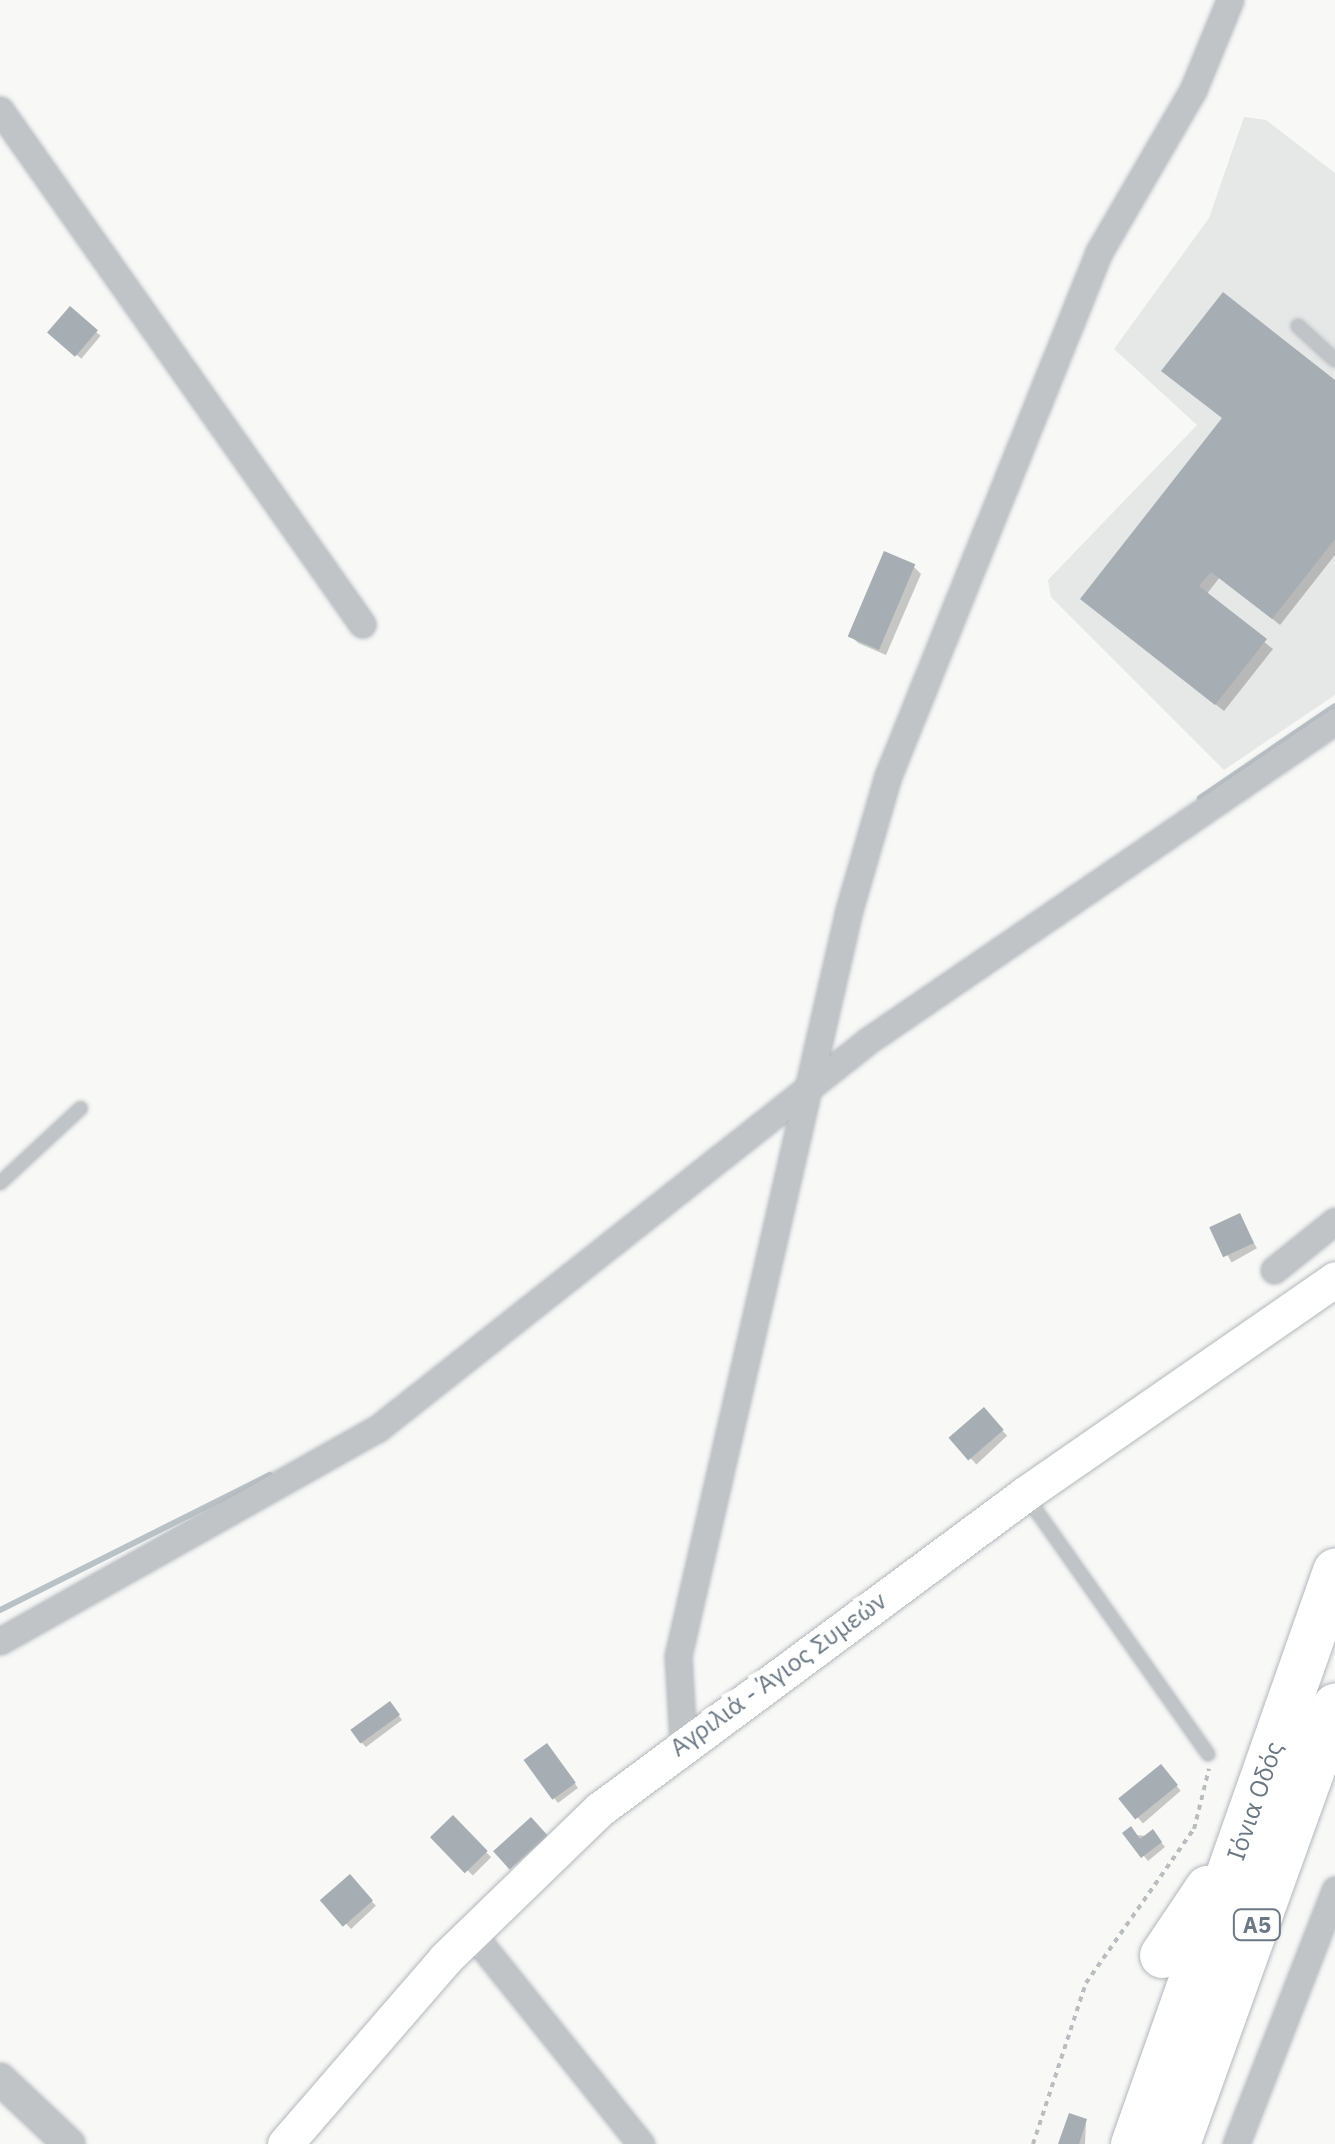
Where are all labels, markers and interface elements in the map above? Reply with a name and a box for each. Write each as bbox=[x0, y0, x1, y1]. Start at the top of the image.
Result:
street label: Αγριλιά - Άγιος Συμεών bbox=[664, 1585, 892, 1763]
street label: Ιόνια Οδός bbox=[1221, 1738, 1289, 1864]
road number: Α5 bbox=[1232, 1908, 1282, 1942]

